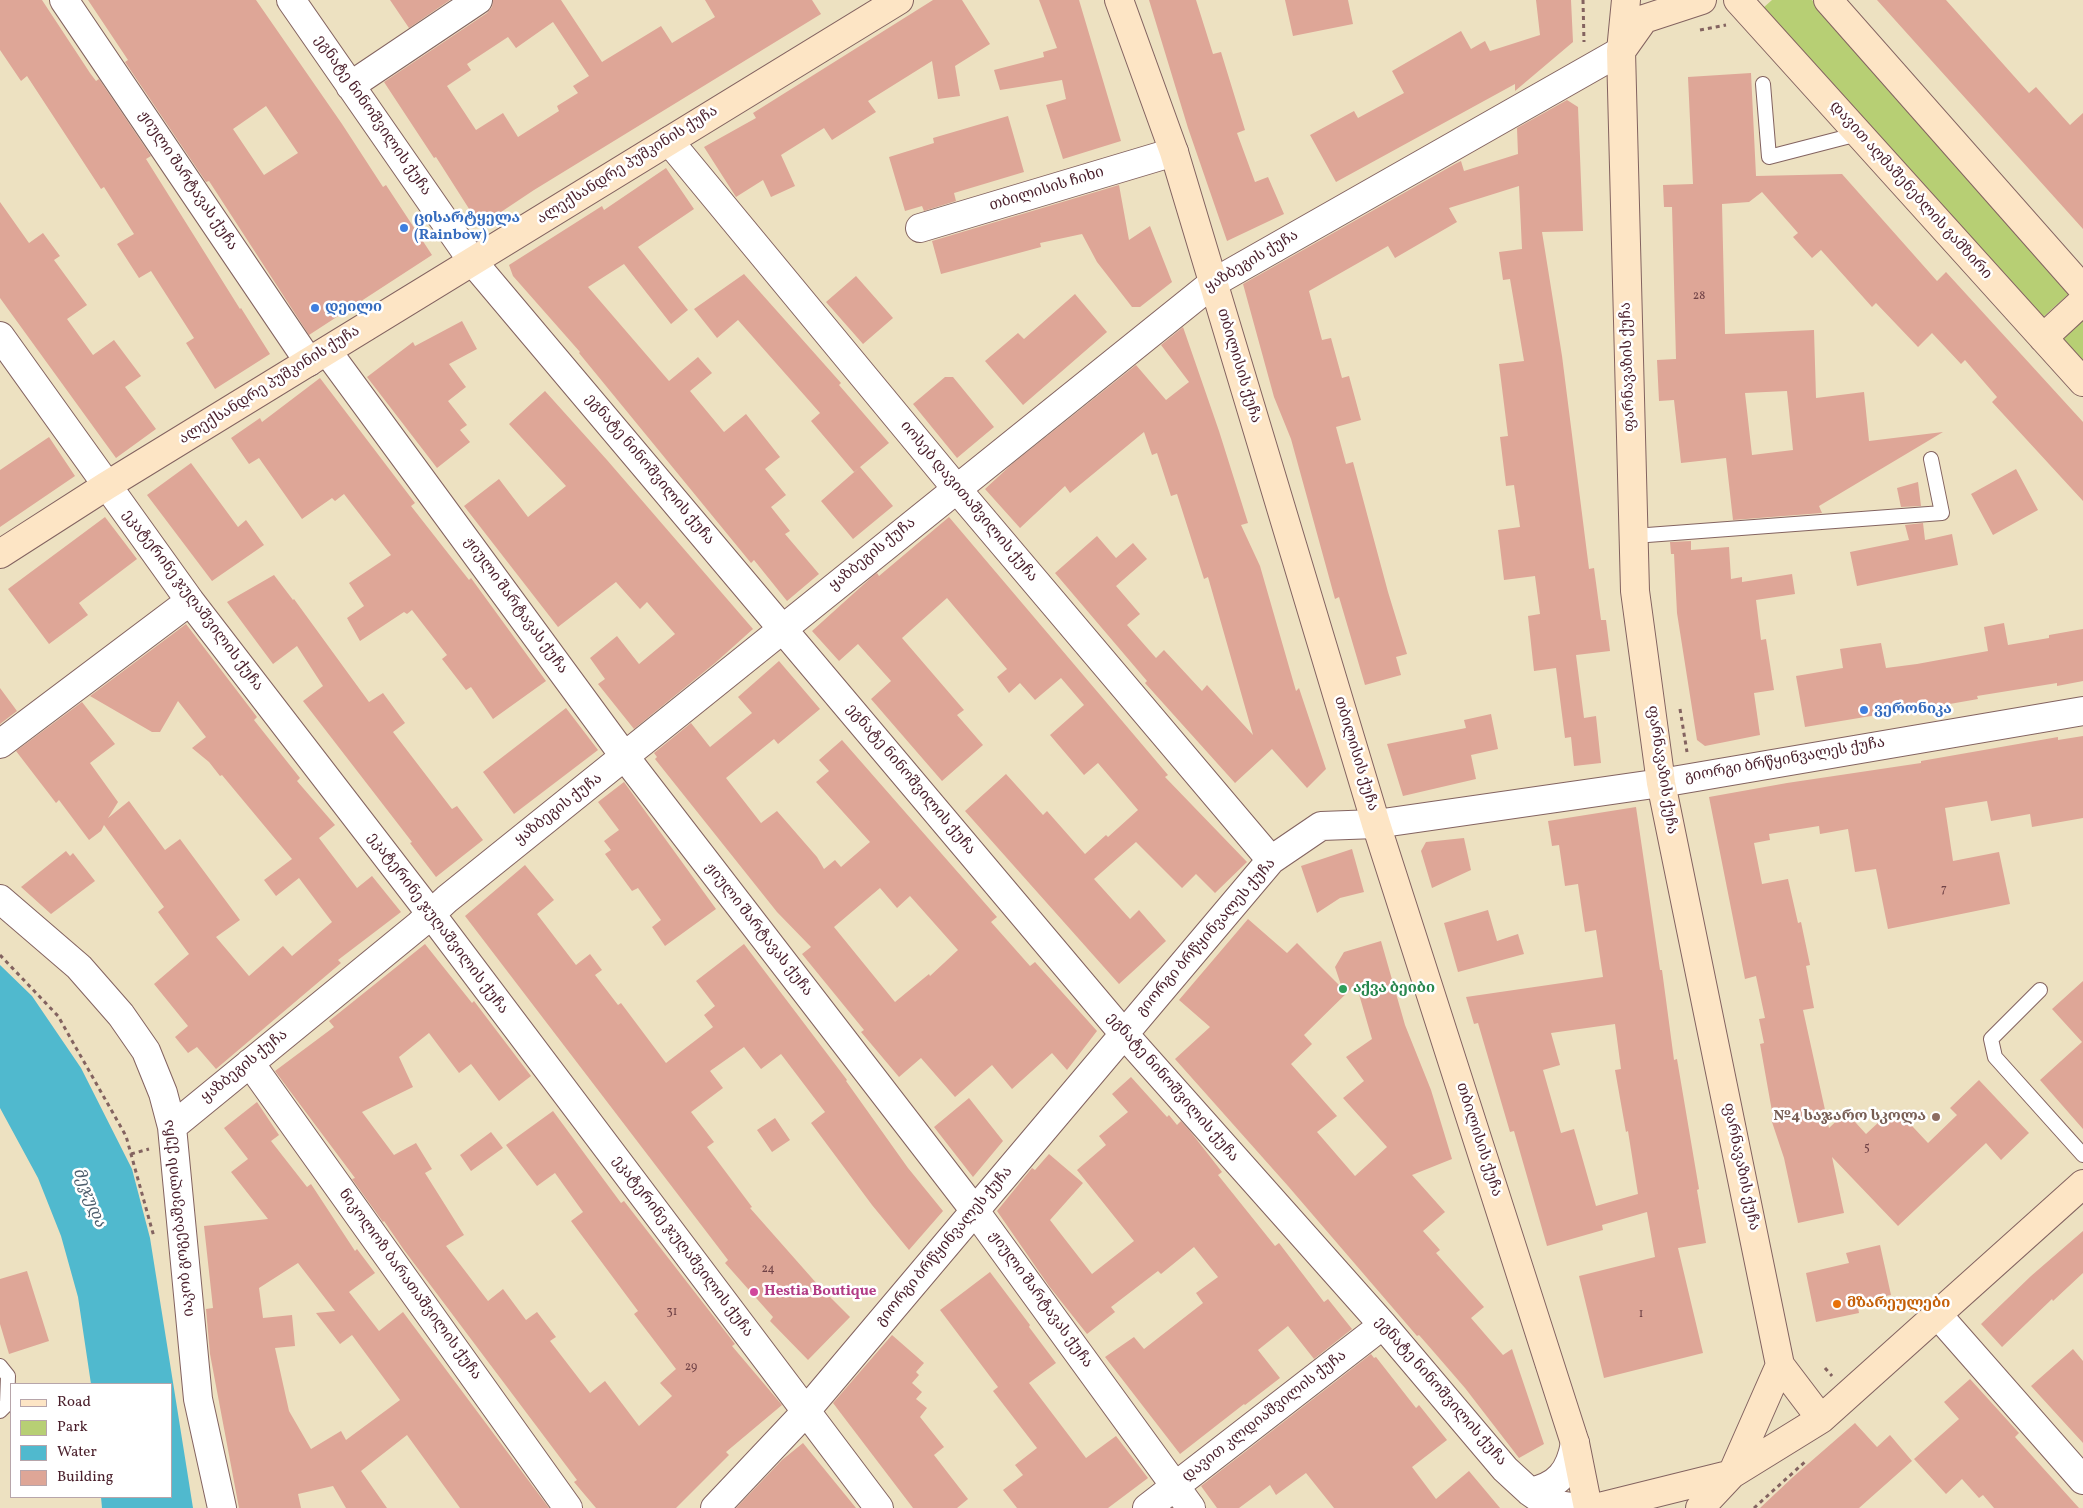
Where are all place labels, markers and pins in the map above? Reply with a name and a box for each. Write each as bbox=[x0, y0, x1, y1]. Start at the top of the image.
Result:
place label: ცისარტყელა (Rainbow) bbox=[414, 210, 520, 245]
marker: ცისარტყელა (Rainbow) bbox=[398, 222, 410, 234]
place label: დეილი bbox=[325, 299, 382, 317]
marker: დეილი bbox=[309, 302, 321, 314]
place label: ვერონიკა bbox=[1874, 701, 1952, 719]
marker: ვერონიკა bbox=[1858, 704, 1870, 716]
place label: აქვა ბეიბი bbox=[1353, 980, 1435, 998]
marker: აქვა ბეიბი bbox=[1337, 983, 1349, 995]
place label: №4 საჯარო სკოლა bbox=[1774, 1108, 1926, 1126]
marker: №4 საჯარო სკოლა bbox=[1930, 1111, 1942, 1123]
place label: Hestia Boutique bbox=[764, 1283, 877, 1301]
marker: Hestia Boutique bbox=[748, 1286, 760, 1298]
place label: მზარეულები bbox=[1847, 1295, 1950, 1313]
marker: მზარეულები bbox=[1831, 1298, 1843, 1310]

